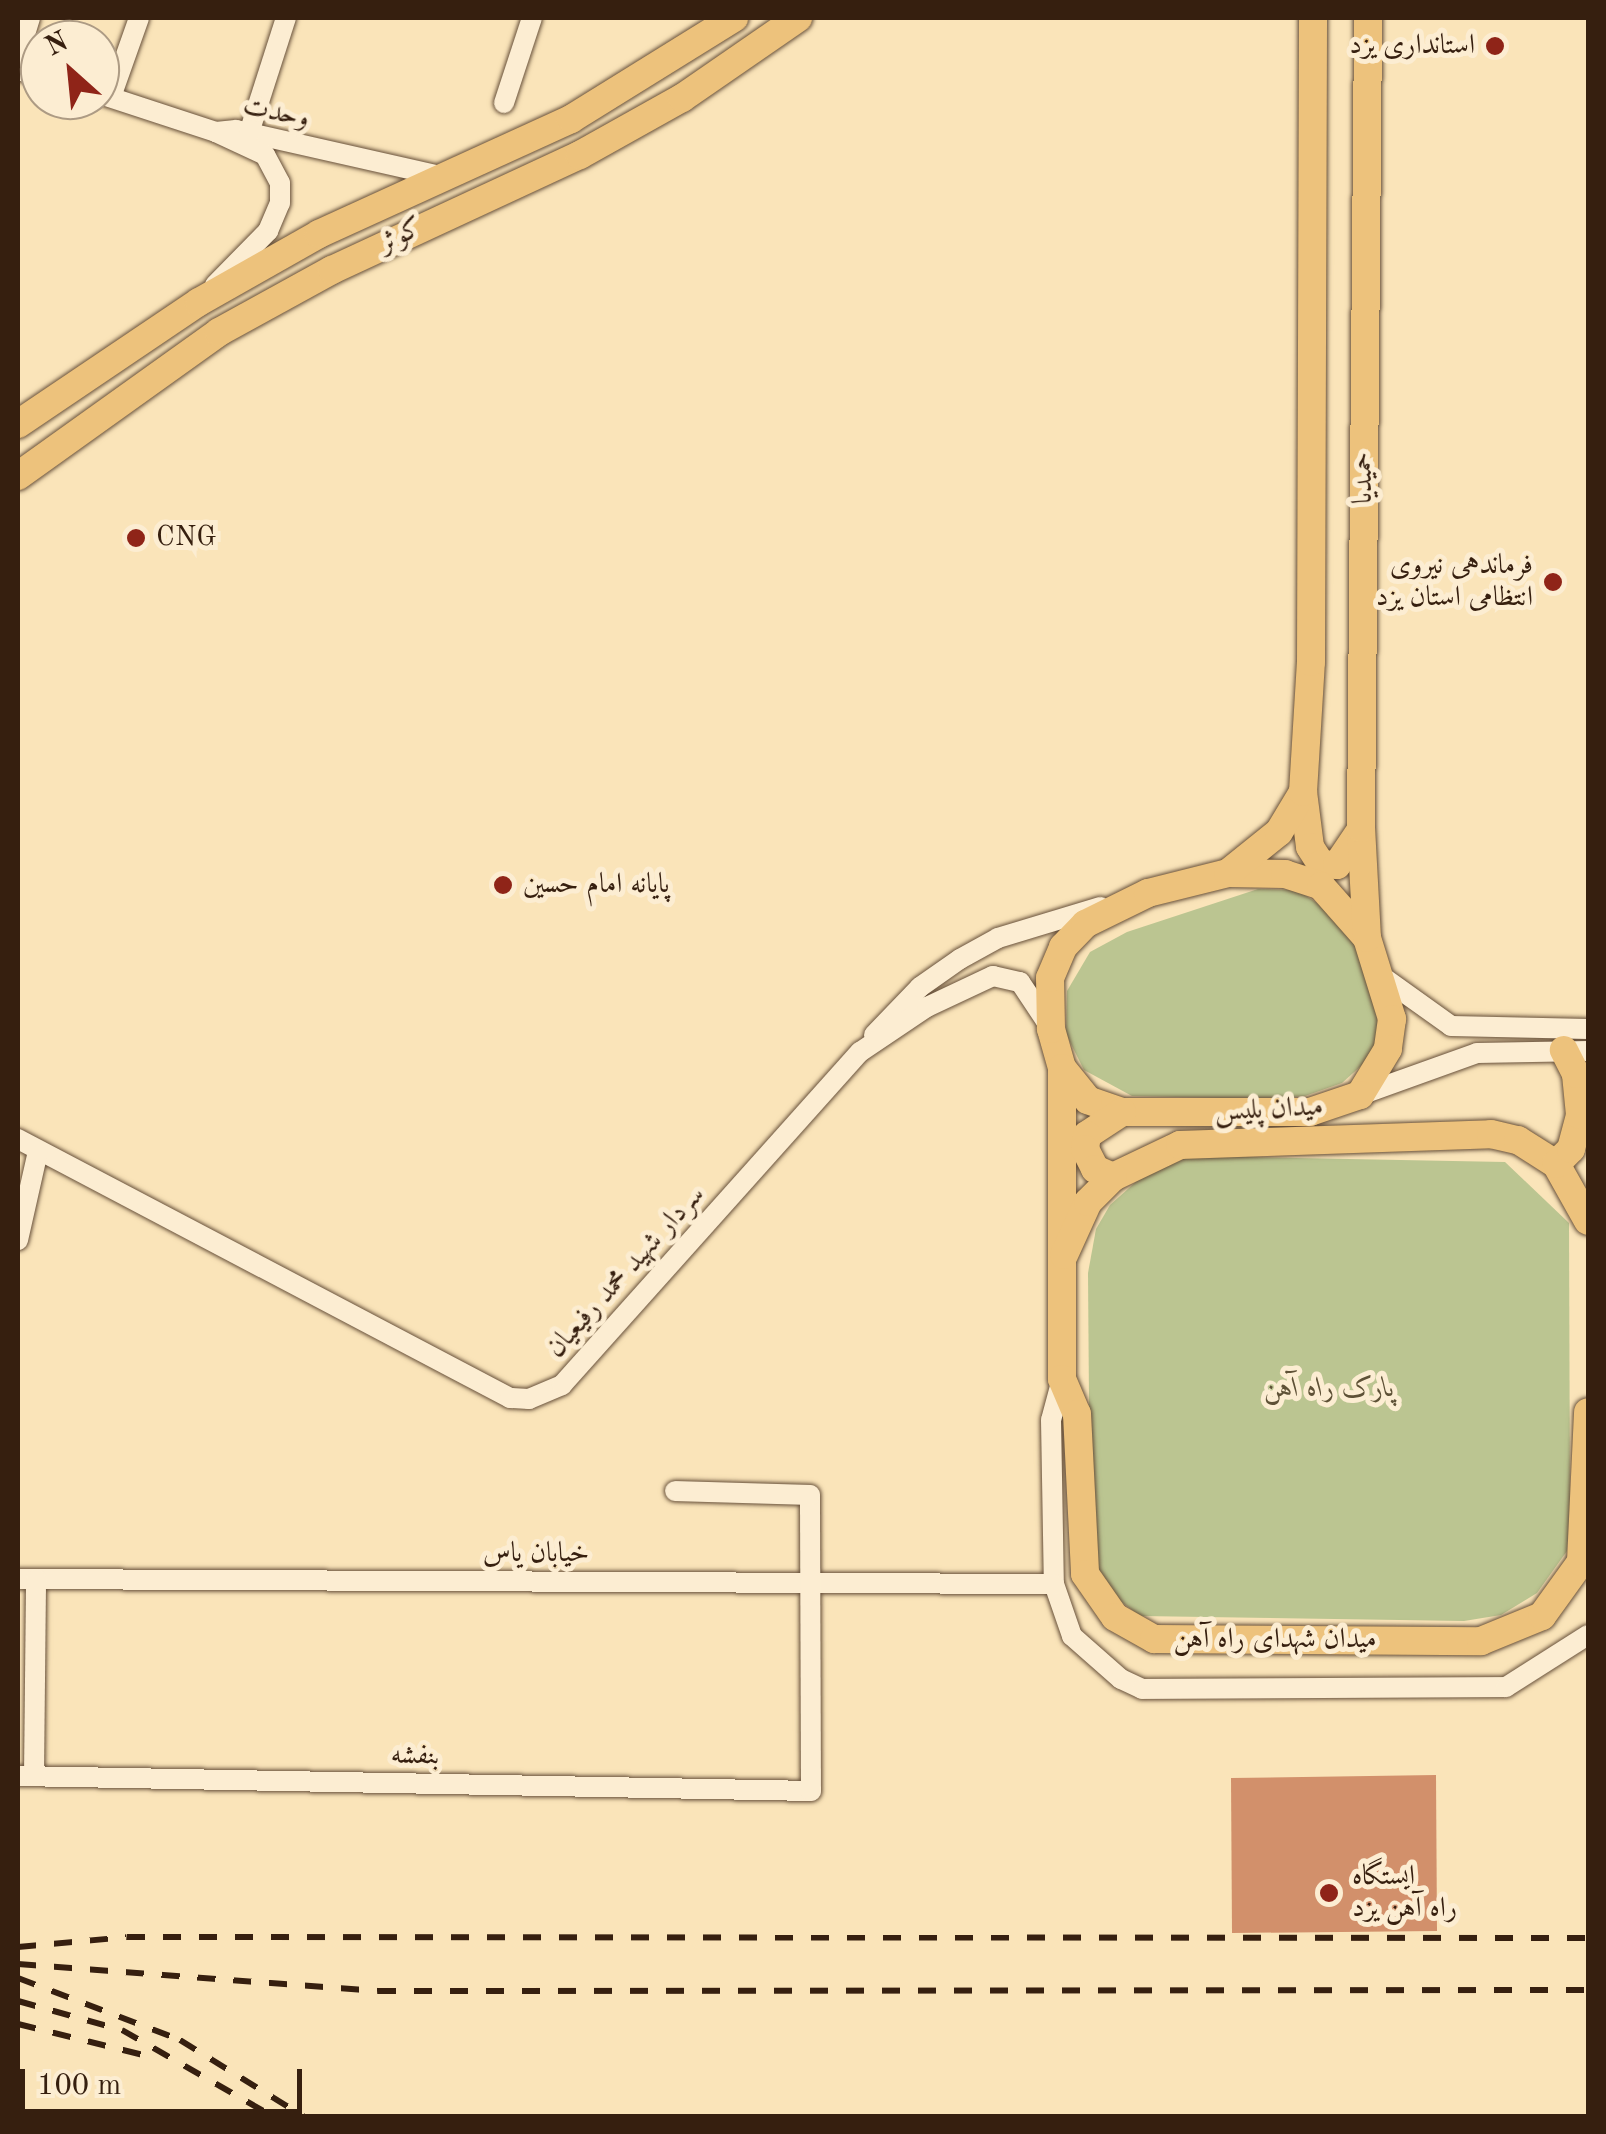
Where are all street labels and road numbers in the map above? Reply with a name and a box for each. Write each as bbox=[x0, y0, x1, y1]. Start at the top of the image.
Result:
street label: وحدت bbox=[240, 90, 312, 136]
street label: کوثر bbox=[373, 211, 429, 261]
street label: حمیدیا bbox=[1347, 452, 1381, 504]
street label: میدان پلیس bbox=[1214, 1090, 1324, 1130]
street label: سردار شهید محمد رفیعیان bbox=[540, 1179, 712, 1365]
street label: خیابان یاس bbox=[483, 1537, 589, 1571]
street label: میدان شهدای راه آهن bbox=[1173, 1623, 1377, 1657]
street label: بنفشه bbox=[390, 1739, 440, 1773]

